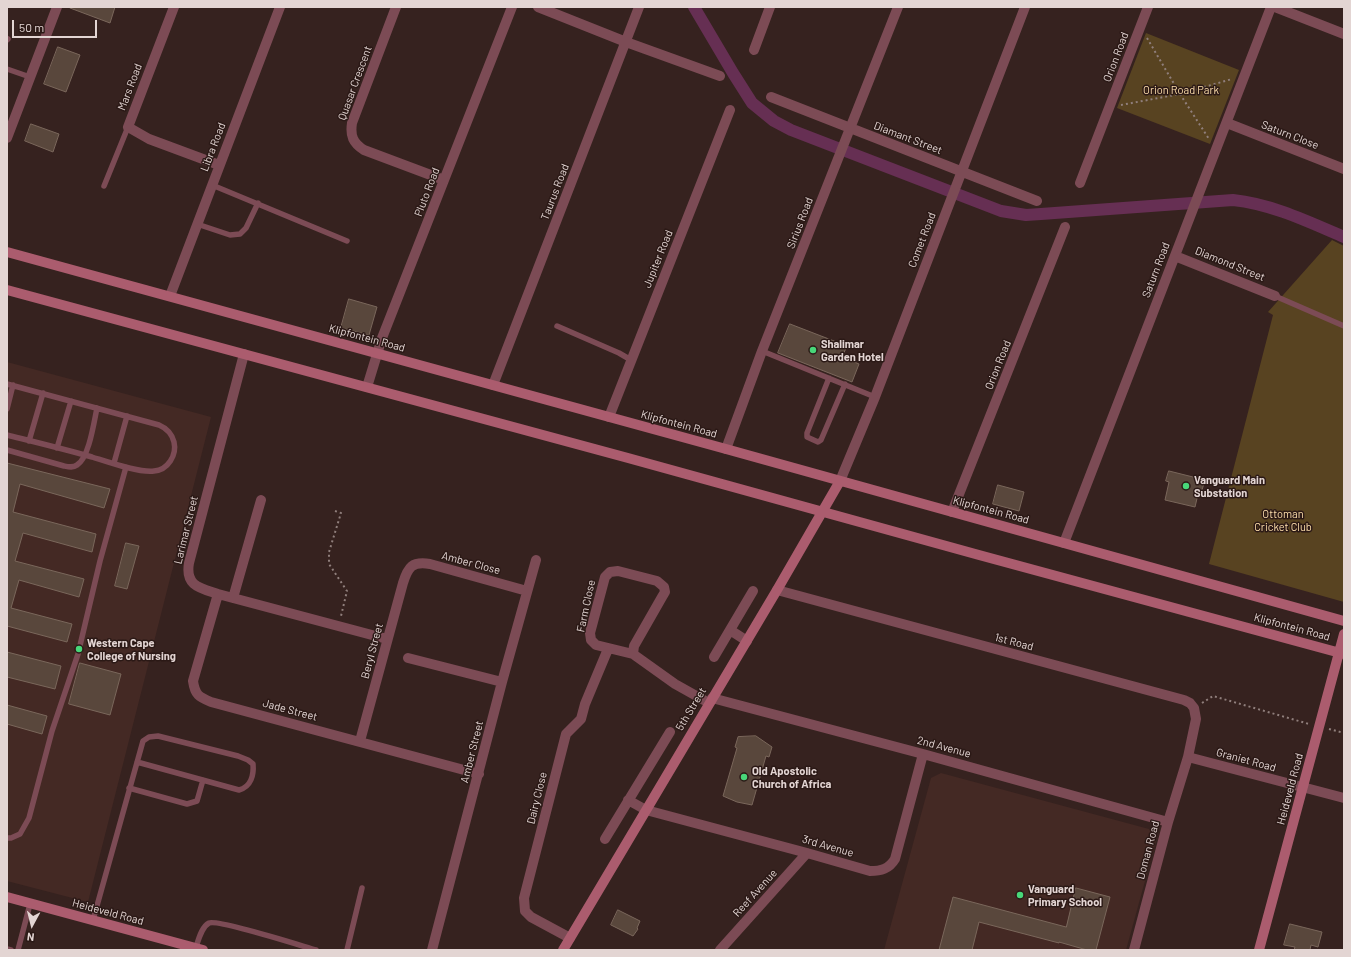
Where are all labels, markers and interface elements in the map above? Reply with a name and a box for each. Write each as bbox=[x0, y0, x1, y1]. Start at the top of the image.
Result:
scale bar bbox=[14, 12, 99, 38]
text: 50 m bbox=[19, 20, 44, 34]
street label: Orion Road bbox=[1101, 30, 1131, 84]
street label: Quasar Crescent bbox=[335, 44, 375, 122]
street label: Mars Road bbox=[115, 62, 145, 112]
park label: Orion Road Park bbox=[1143, 83, 1219, 97]
street label: Saturn Close bbox=[1259, 118, 1321, 152]
street label: Diamant Street bbox=[872, 119, 944, 157]
street label: Libra Road bbox=[198, 121, 228, 173]
street label: Taurus Road bbox=[538, 162, 572, 222]
street label: Pluto Road bbox=[412, 166, 442, 218]
street label: Sirius Road bbox=[784, 196, 816, 250]
street label: Comet Road bbox=[905, 211, 939, 269]
street label: Jupiter Road bbox=[640, 228, 676, 290]
street label: Saturn Road bbox=[1139, 240, 1173, 300]
street label: Diamond Street bbox=[1193, 244, 1267, 284]
street label: Klipfontein Road bbox=[327, 321, 407, 355]
place label: Shalimar Garden Hotel bbox=[821, 337, 884, 363]
street label: Orion Road bbox=[982, 338, 1014, 392]
marker: Shalimar Garden Hotel bbox=[808, 345, 818, 355]
street label: Klipfontein Road bbox=[639, 407, 719, 441]
place label: Vanguard Main Substation bbox=[1194, 473, 1265, 499]
marker: Vanguard Main Substation bbox=[1181, 481, 1191, 491]
street label: Klipfontein Road bbox=[951, 493, 1031, 527]
street label: Larimar Street bbox=[171, 495, 201, 565]
park label: Ottoman Cricket Club bbox=[1254, 507, 1312, 533]
street label: Amber Close bbox=[440, 549, 502, 577]
street label: Farm Close bbox=[574, 579, 598, 633]
street label: Klipfontein Road bbox=[1252, 610, 1332, 644]
street label: Beryl Street bbox=[358, 622, 386, 680]
street label: 1st Road bbox=[993, 630, 1035, 654]
place label: Western Cape College of Nursing bbox=[87, 636, 176, 662]
marker: Western Cape College of Nursing bbox=[74, 644, 84, 654]
street label: 5th Street bbox=[673, 685, 709, 733]
street label: Jade Street bbox=[261, 696, 319, 724]
street label: Amber Street bbox=[458, 719, 486, 785]
street label: 2nd Avenue bbox=[916, 734, 972, 760]
street label: Graniet Road bbox=[1215, 746, 1277, 774]
street label: Heideveld Road bbox=[1274, 752, 1306, 826]
place label: Old Apostolic Church of Africa bbox=[752, 764, 831, 790]
street label: Dairy Close bbox=[524, 771, 550, 825]
marker: Old Apostolic Church of Africa bbox=[739, 772, 749, 782]
street label: Doman Road bbox=[1134, 819, 1162, 881]
street label: 3rd Avenue bbox=[801, 832, 855, 860]
street label: Reef Avenue bbox=[730, 867, 780, 919]
place label: Vanguard Primary School bbox=[1028, 882, 1102, 908]
marker: Vanguard Primary School bbox=[1015, 890, 1025, 900]
street label: Heideveld Road bbox=[71, 896, 145, 928]
north arrow bbox=[12, 905, 52, 945]
text: N bbox=[26, 931, 35, 944]

